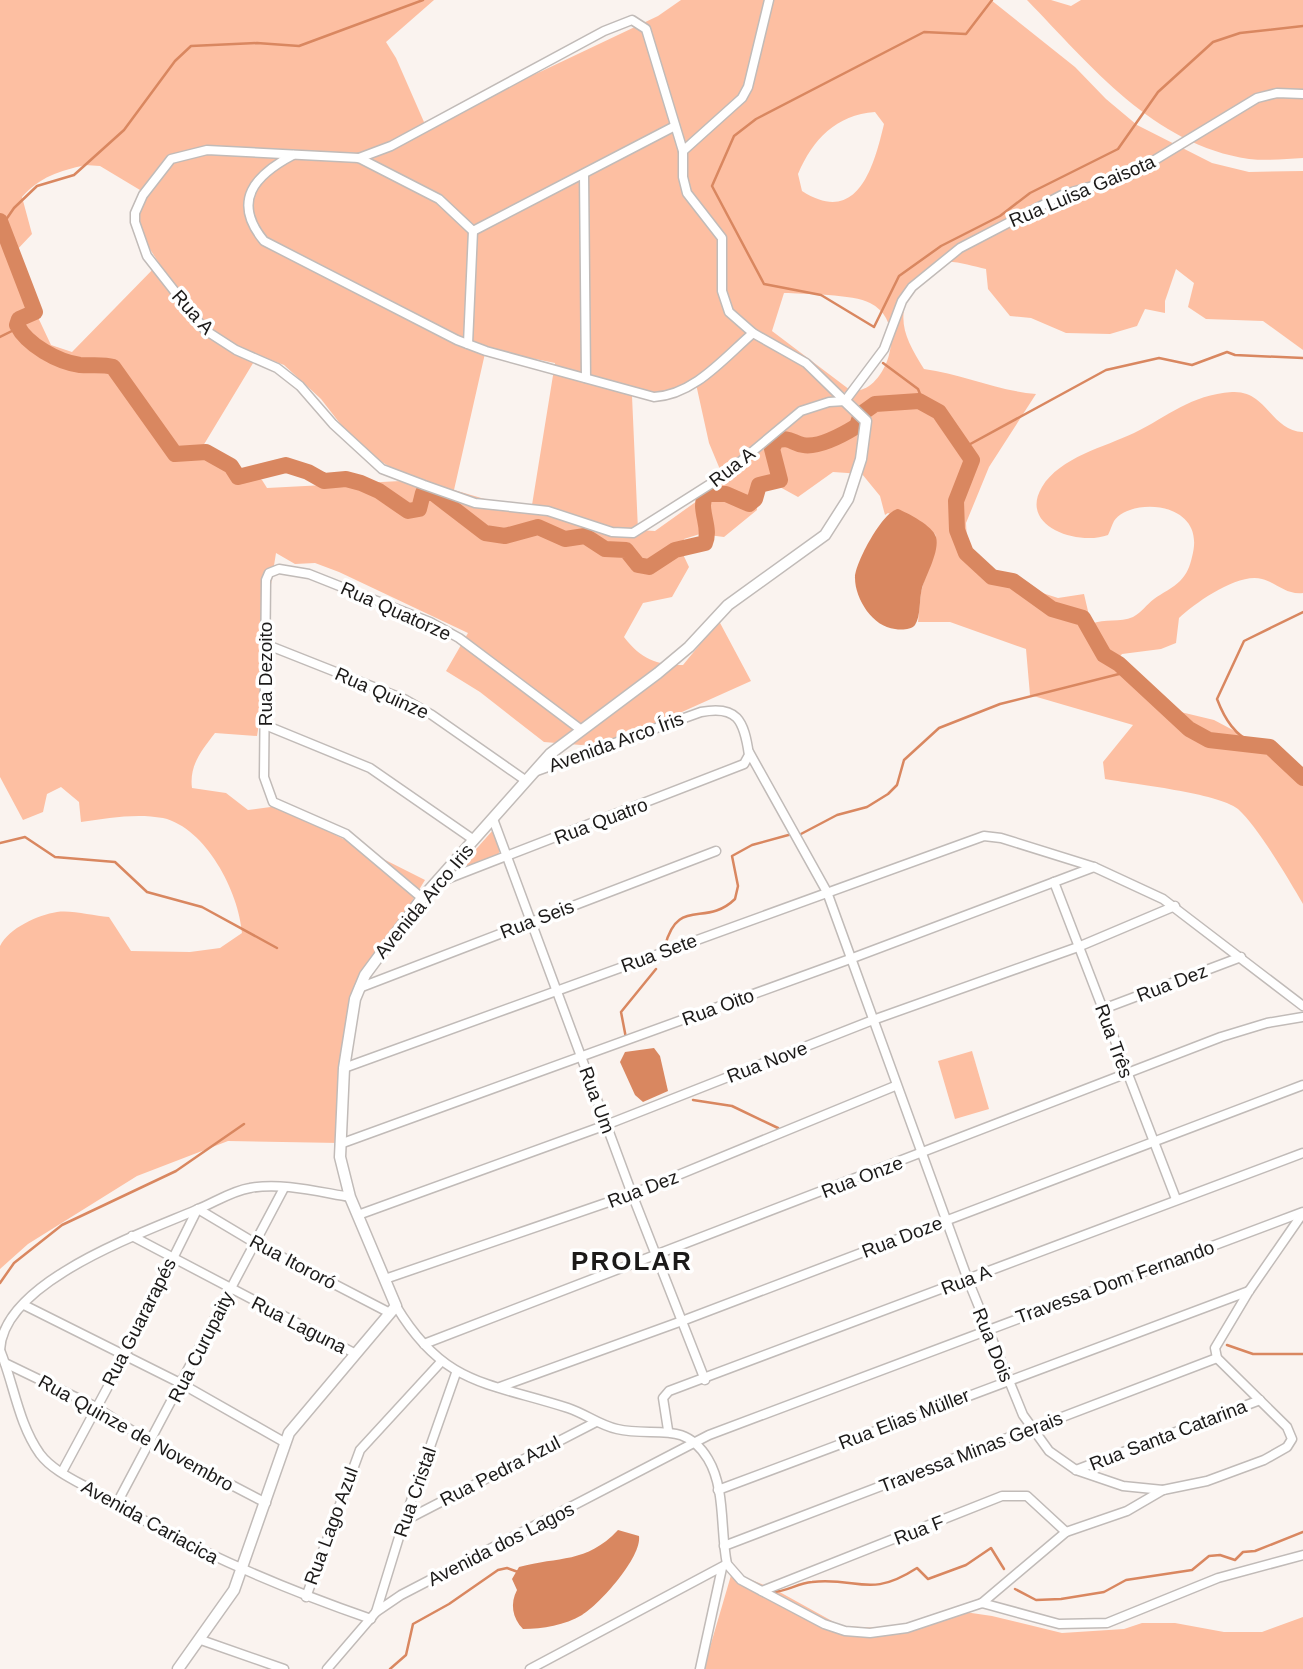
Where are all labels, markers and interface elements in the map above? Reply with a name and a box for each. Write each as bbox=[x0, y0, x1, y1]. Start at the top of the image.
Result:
street label: Rua Luisa Gaisota bbox=[1006, 151, 1158, 231]
street label: Rua A bbox=[168, 286, 218, 338]
street label: Rua A bbox=[705, 443, 759, 491]
street label: Rua Quatorze bbox=[338, 577, 454, 645]
street label: Rua Dezoito bbox=[255, 622, 276, 726]
street label: Rua Quinze bbox=[332, 663, 432, 723]
street label: Avenida Arco Íris bbox=[546, 708, 686, 776]
street label: Rua Quatro bbox=[551, 794, 651, 848]
street label: Avenida Arco Iris bbox=[370, 840, 478, 962]
street label: Rua Seis bbox=[497, 895, 577, 943]
street label: Rua Sete bbox=[618, 930, 700, 976]
street label: Rua Dez bbox=[1134, 960, 1210, 1006]
street label: Rua Oito bbox=[679, 984, 757, 1030]
street label: Rua Três bbox=[1091, 1001, 1137, 1081]
street label: Rua Nove bbox=[724, 1037, 810, 1087]
street label: Rua Um bbox=[575, 1064, 619, 1136]
street label: Rua Onze bbox=[818, 1152, 906, 1202]
street label: Rua Dez bbox=[605, 1166, 681, 1212]
street label: Rua Doze bbox=[859, 1212, 945, 1262]
street label: Rua Itororó bbox=[246, 1230, 340, 1294]
street label: Travessa Dom Fernando bbox=[1013, 1236, 1217, 1328]
district label: PROLAR bbox=[571, 1246, 693, 1276]
street label: Rua Guararapés bbox=[98, 1255, 180, 1389]
street label: Rua A bbox=[938, 1261, 994, 1299]
street label: Rua Curupaity bbox=[164, 1288, 238, 1406]
street label: Rua Laguna bbox=[248, 1292, 350, 1358]
street label: Rua Dois bbox=[969, 1305, 1017, 1385]
street label: Rua Quinze de Novembro bbox=[35, 1371, 237, 1495]
street label: Rua Elias Müller bbox=[836, 1384, 973, 1454]
street label: Rua Santa Catarina bbox=[1086, 1395, 1250, 1475]
street label: Travessa Minas Gerais bbox=[876, 1407, 1066, 1497]
street label: Rua Pedra Azul bbox=[436, 1432, 564, 1510]
street label: Rua Cristal bbox=[390, 1444, 440, 1540]
street label: Rua Lago Azul bbox=[300, 1464, 362, 1588]
street label: Avenida Cariacica bbox=[78, 1476, 222, 1568]
street label: Avenida dos Lagos bbox=[424, 1498, 578, 1590]
street label: Rua F bbox=[891, 1511, 947, 1549]

